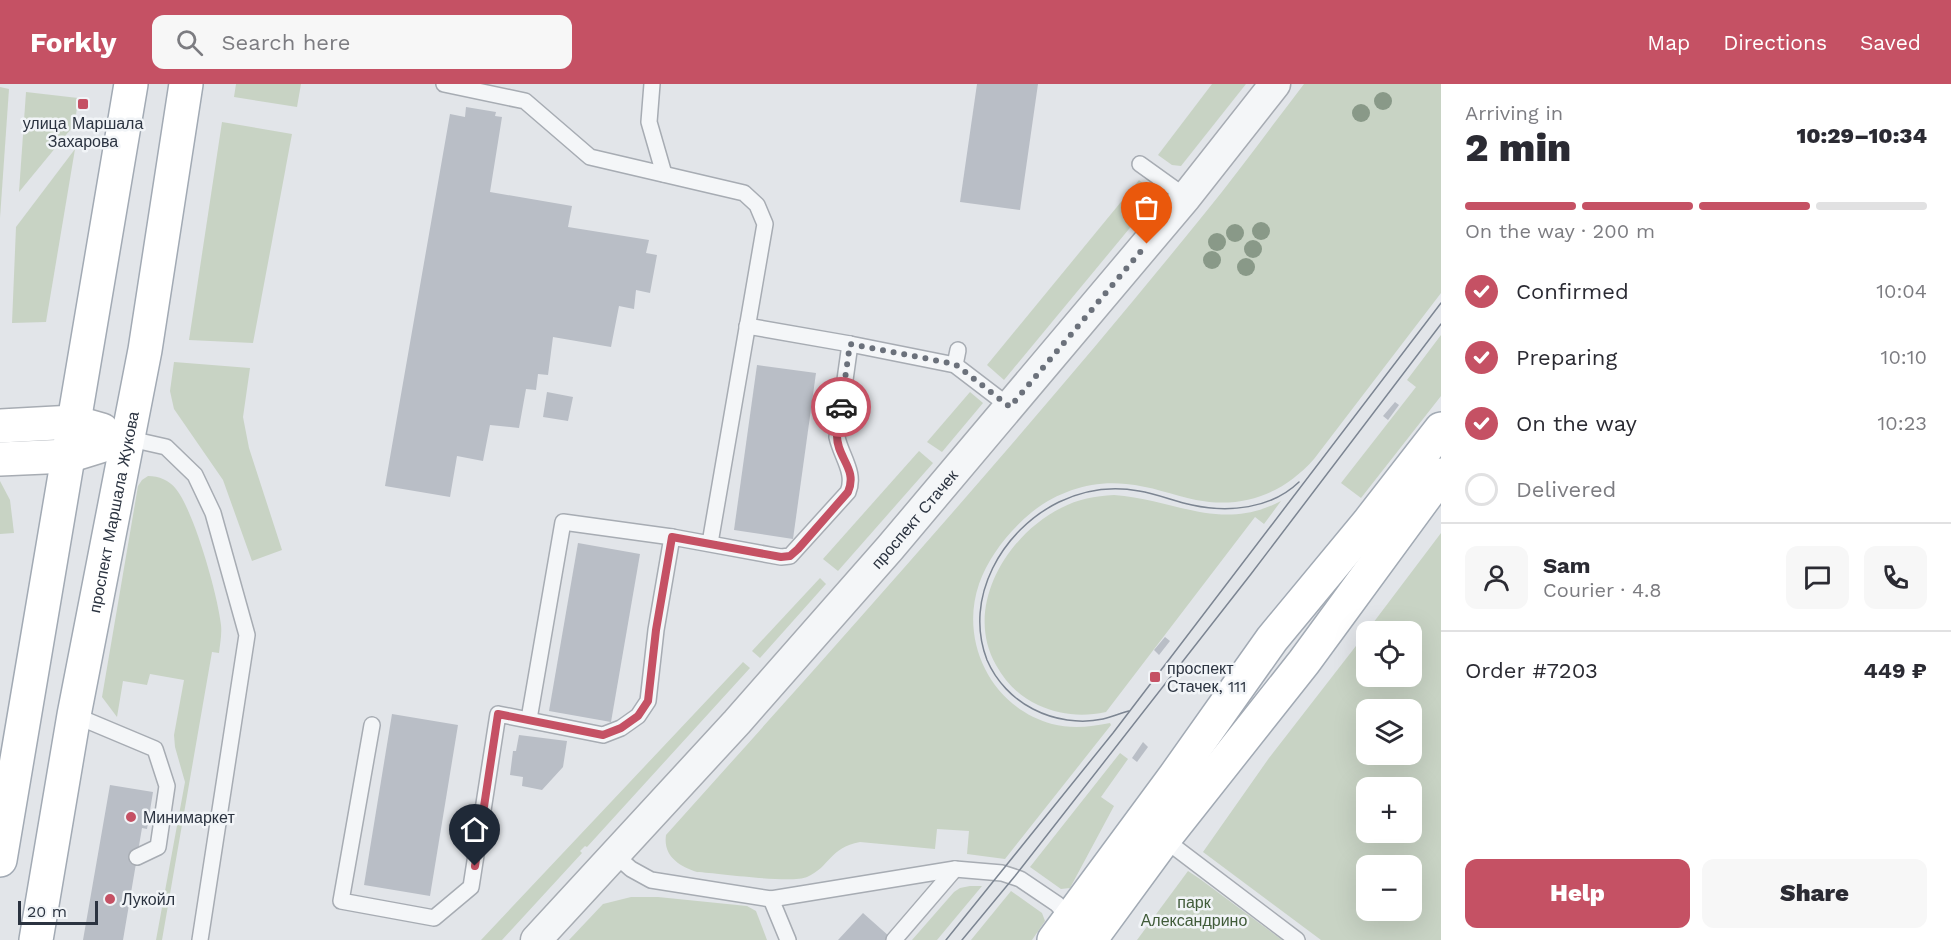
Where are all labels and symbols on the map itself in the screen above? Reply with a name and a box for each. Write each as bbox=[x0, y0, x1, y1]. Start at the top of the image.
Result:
marker: улица Маршала Захарова bbox=[76, 97, 90, 111]
place label: улица Маршала Захарова bbox=[23, 114, 143, 151]
pin bbox=[1121, 182, 1172, 244]
courier bbox=[811, 377, 871, 437]
street label: проспект Маршала Жукова bbox=[85, 410, 142, 614]
street label: проспект Стачек bbox=[867, 465, 962, 572]
place label: проспект Стачек, 111 bbox=[1167, 659, 1247, 696]
marker: проспект Стачек, 111 bbox=[1148, 670, 1162, 684]
pin bbox=[449, 804, 500, 866]
place label: Минимаркет bbox=[143, 808, 235, 827]
marker: Минимаркет bbox=[124, 810, 138, 824]
place label: Лукойл bbox=[122, 890, 175, 909]
marker: Лукойл bbox=[103, 892, 117, 906]
park label: парк Александрино bbox=[1141, 893, 1247, 930]
scale bar bbox=[18, 898, 98, 926]

